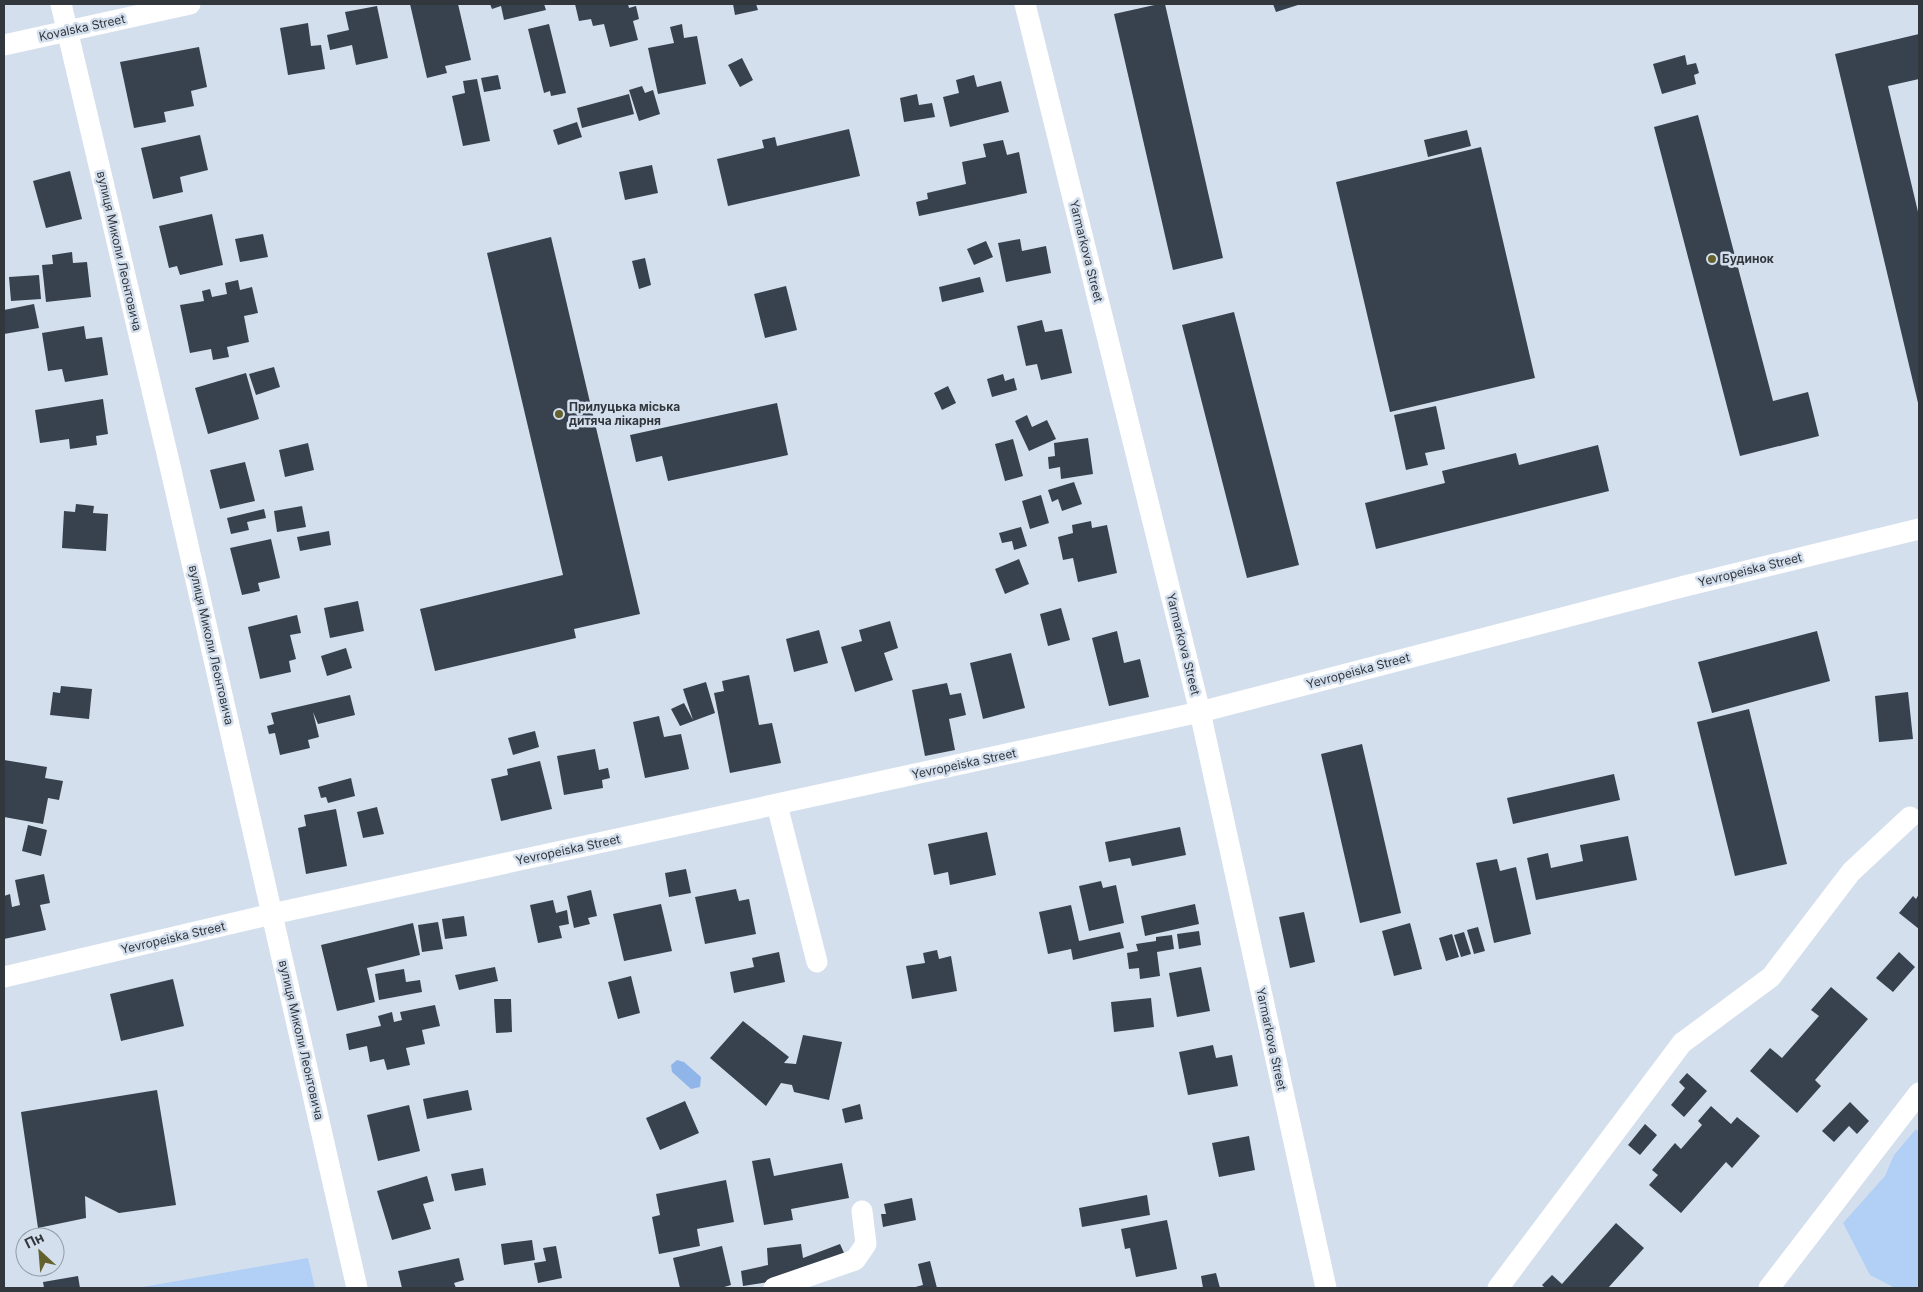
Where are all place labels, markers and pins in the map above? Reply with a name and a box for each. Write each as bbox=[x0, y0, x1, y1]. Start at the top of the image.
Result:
place label: Будинок bbox=[1722, 251, 1774, 266]
marker: Будинок bbox=[1706, 253, 1718, 265]
place label: Прилуцька міська дитяча лікарня bbox=[569, 399, 680, 428]
marker: Прилуцька міська дитяча лікарня bbox=[553, 408, 565, 420]

